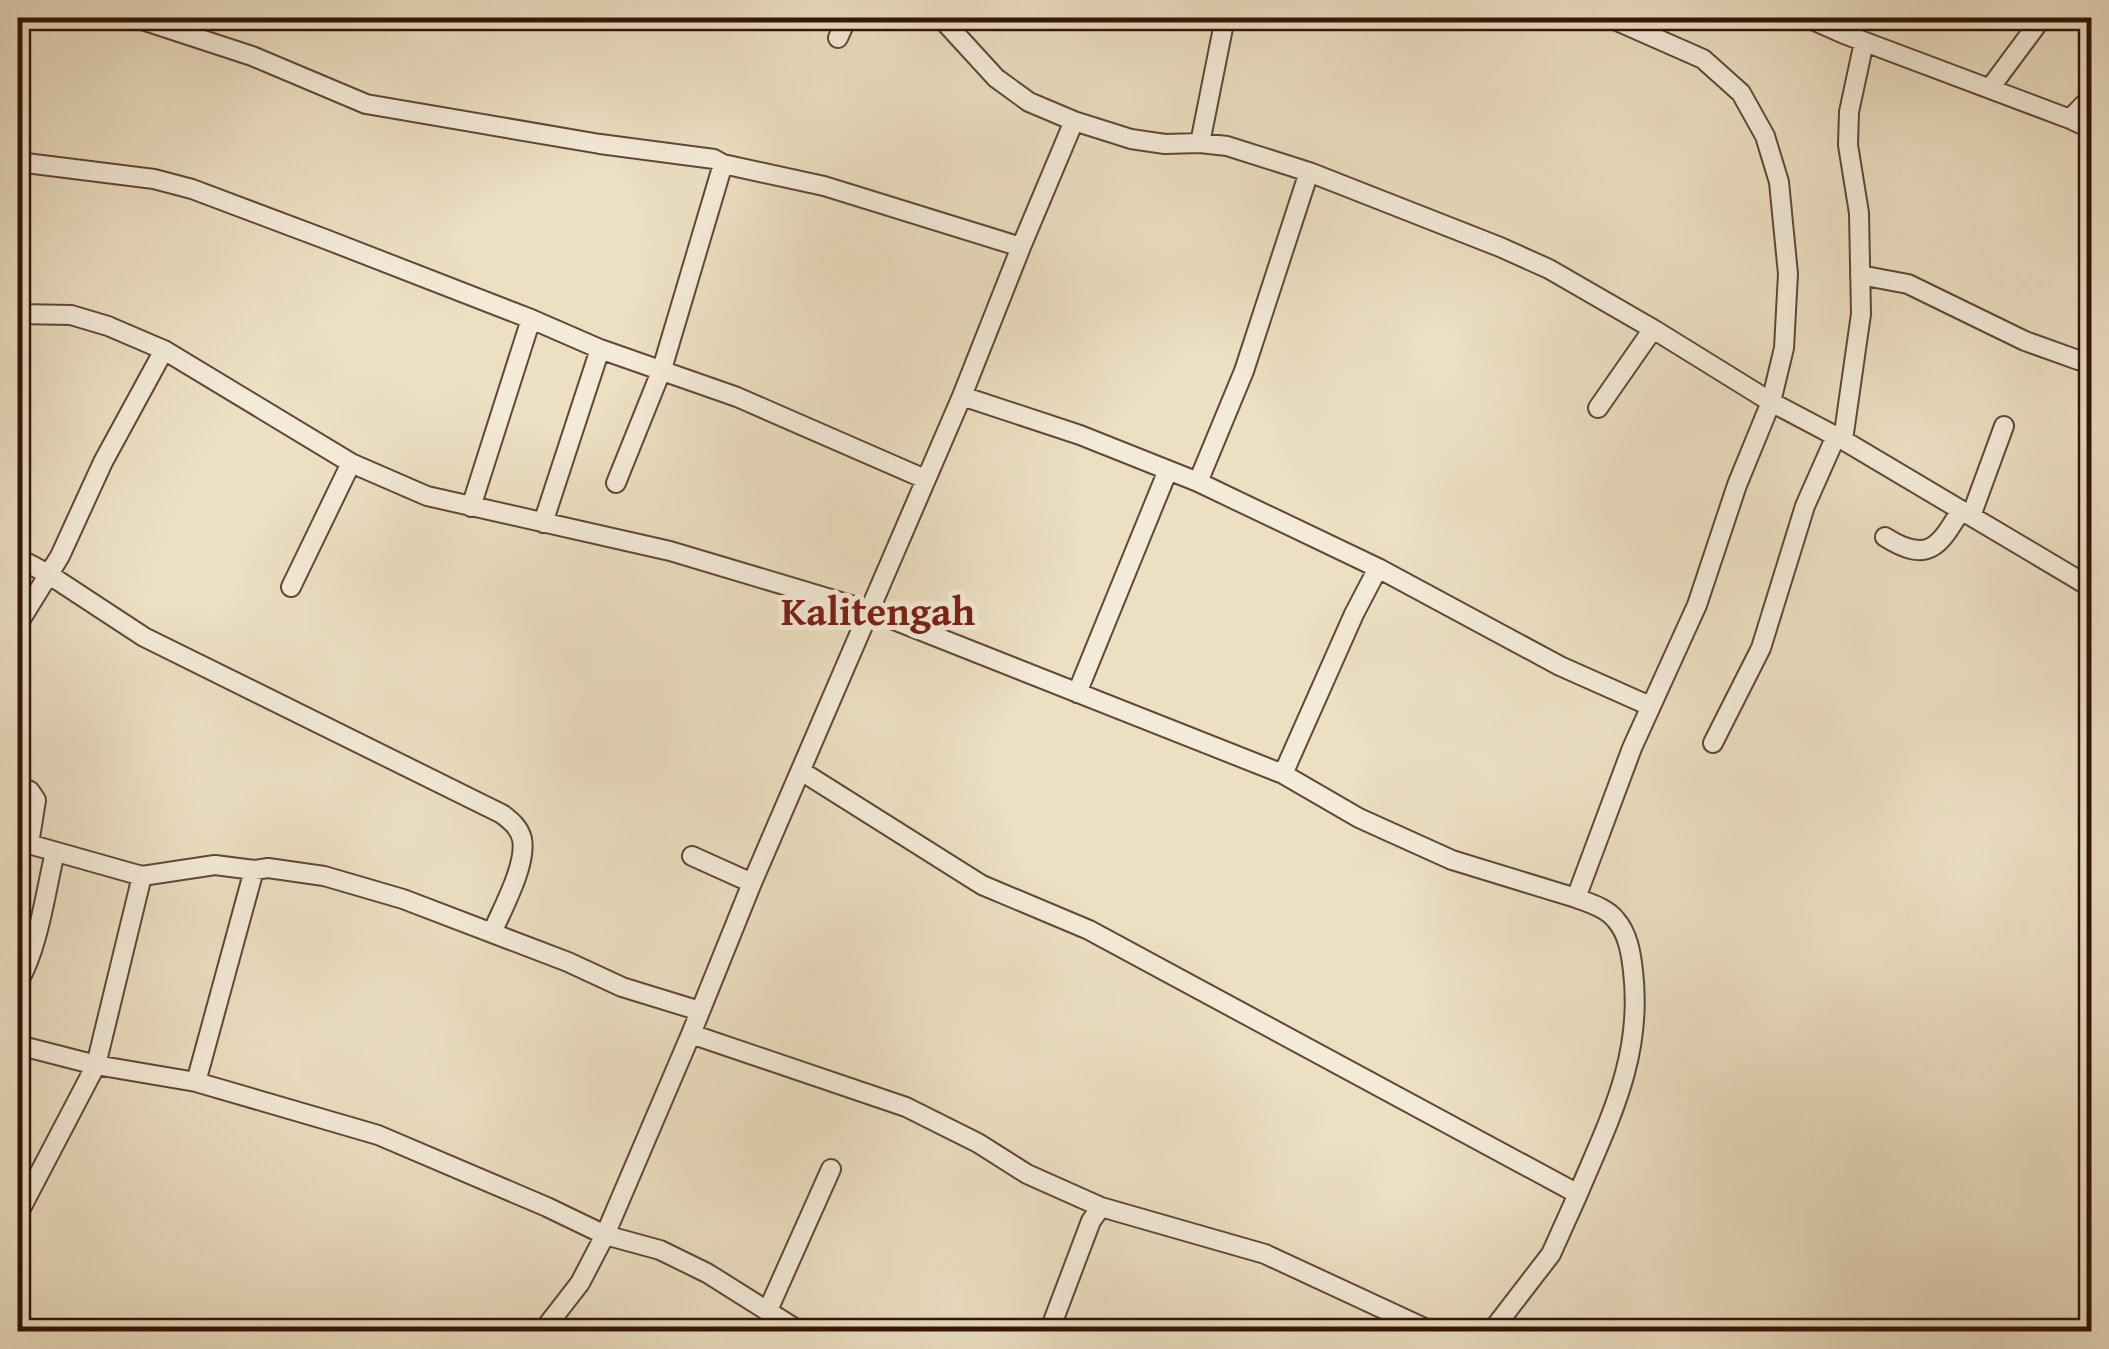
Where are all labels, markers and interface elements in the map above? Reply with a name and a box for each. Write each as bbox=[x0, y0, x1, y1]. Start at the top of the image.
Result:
district label: Kalitengah bbox=[781, 581, 975, 640]

